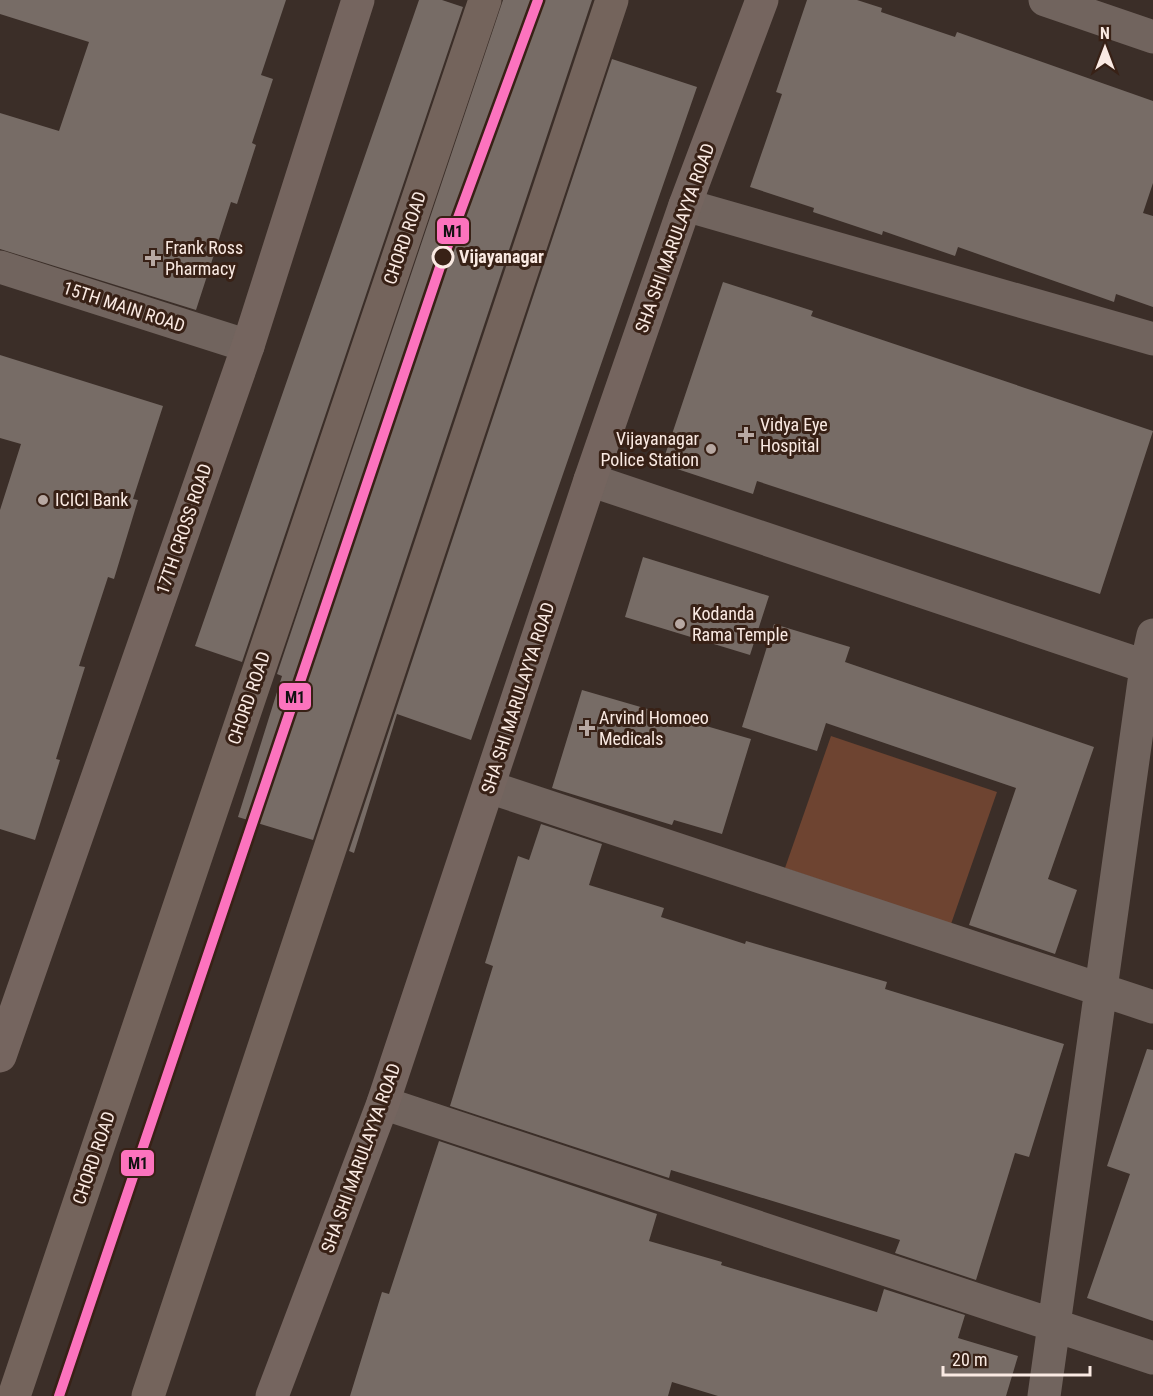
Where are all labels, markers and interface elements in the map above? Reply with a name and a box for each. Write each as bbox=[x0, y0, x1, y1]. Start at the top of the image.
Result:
north arrow bbox=[1075, 18, 1135, 78]
text: N bbox=[1100, 24, 1110, 43]
street label: SHA SHI MARULAYYA ROAD bbox=[630, 140, 719, 335]
street label: CHORD ROAD bbox=[379, 189, 430, 287]
line badge: M1 bbox=[436, 217, 470, 245]
text: M1 bbox=[443, 222, 463, 241]
place label: Frank Ross Pharmacy bbox=[165, 237, 243, 279]
marker: Vijayanagar bbox=[432, 246, 454, 268]
place label: Vijayanagar bbox=[459, 246, 544, 267]
marker: Frank Ross Pharmacy bbox=[146, 251, 160, 265]
street label: 15TH MAIN ROAD bbox=[60, 277, 188, 336]
place label: Vidya Eye Hospital bbox=[760, 414, 828, 456]
marker: Vidya Eye Hospital bbox=[737, 426, 755, 444]
place label: Vijayanagar Police Station bbox=[600, 428, 700, 470]
marker: Vijayanagar Police Station bbox=[704, 442, 718, 456]
street label: 17TH CROSS ROAD bbox=[151, 461, 216, 597]
place label: ICICI Bank bbox=[55, 489, 128, 510]
marker: ICICI Bank bbox=[36, 493, 50, 507]
street label: SHA SHI MARULAYYA ROAD bbox=[477, 600, 558, 796]
place label: Kodanda Rama Temple bbox=[692, 603, 788, 645]
marker: Kodanda Rama Temple bbox=[673, 617, 687, 631]
street label: CHORD ROAD bbox=[223, 649, 274, 747]
line badge: M1 bbox=[278, 682, 312, 711]
text: M1 bbox=[285, 688, 305, 707]
place label: Arvind Homoeo Medicals bbox=[599, 707, 709, 749]
marker: Arvind Homoeo Medicals bbox=[580, 721, 594, 735]
street label: SHA SHI MARULAYYA ROAD bbox=[316, 1060, 405, 1255]
street label: CHORD ROAD bbox=[68, 1109, 119, 1207]
line badge: M1 bbox=[120, 1149, 155, 1177]
text: M1 bbox=[128, 1154, 148, 1173]
scale bar bbox=[943, 1339, 1090, 1377]
text: 20 m bbox=[952, 1349, 987, 1370]

